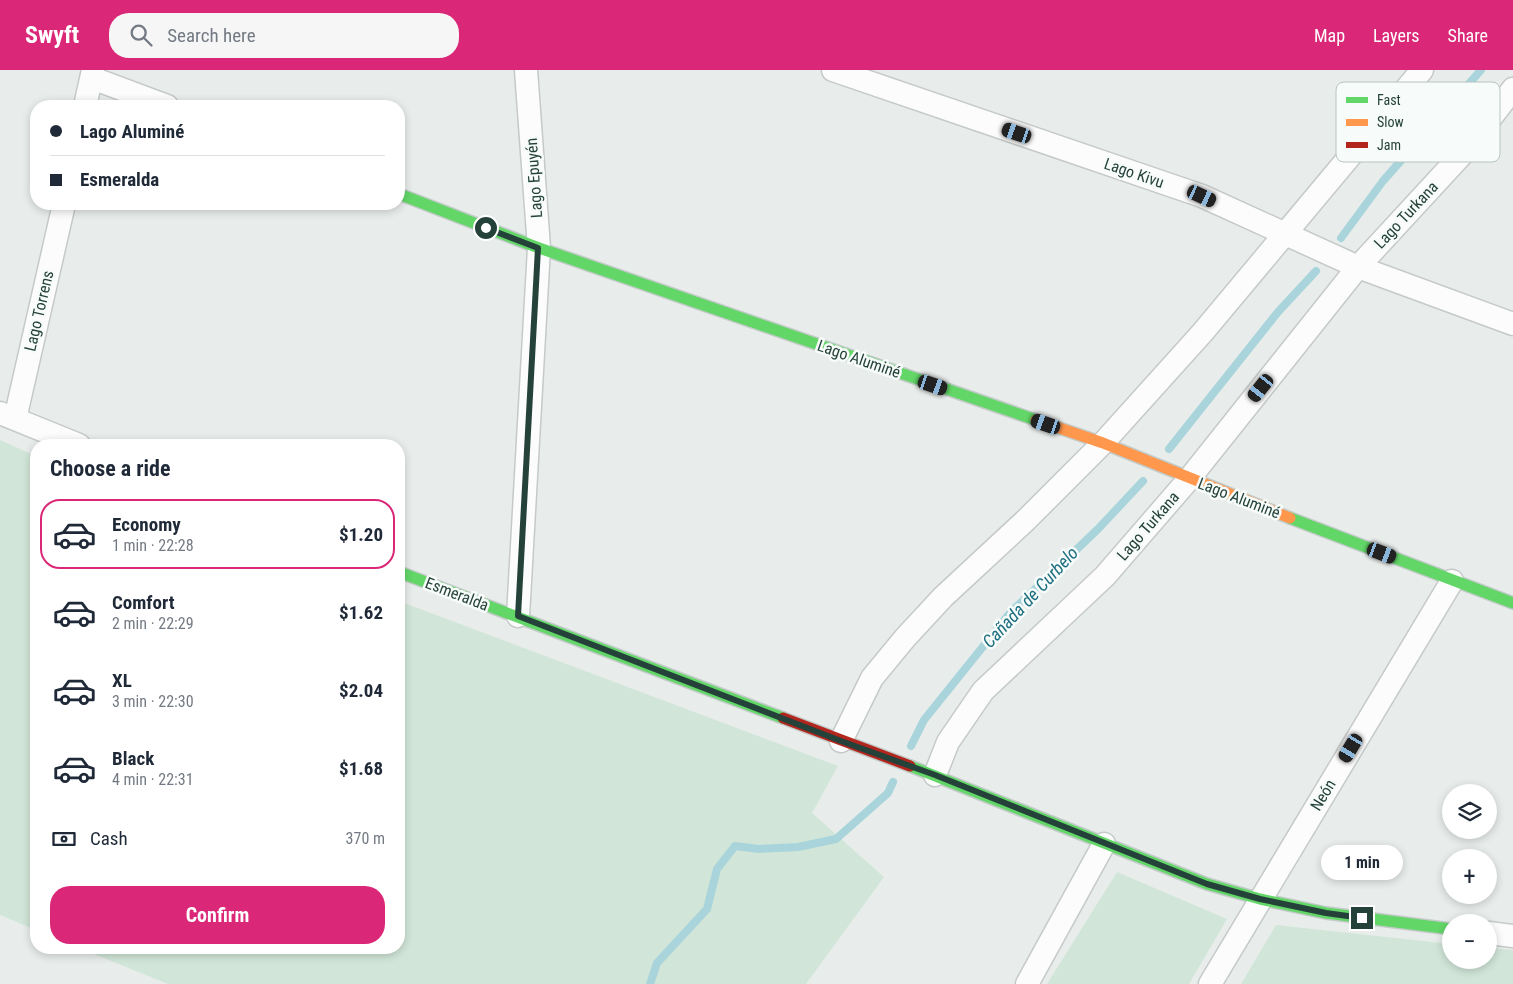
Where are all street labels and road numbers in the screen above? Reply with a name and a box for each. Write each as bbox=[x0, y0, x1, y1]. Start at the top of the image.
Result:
street label: Lago Epuyén bbox=[522, 137, 546, 219]
street label: Lago Kivu bbox=[1102, 154, 1166, 192]
street label: Lago Turkana bbox=[1370, 177, 1442, 253]
street label: Lago Torrens bbox=[20, 269, 58, 353]
street label: Lago Aluminé bbox=[815, 336, 903, 382]
street label: Lago Aluminé bbox=[1195, 474, 1283, 522]
street label: Lago Turkana bbox=[1113, 488, 1183, 564]
street label: Esmeralda bbox=[423, 573, 491, 615]
street label: Neón bbox=[1306, 776, 1340, 814]

